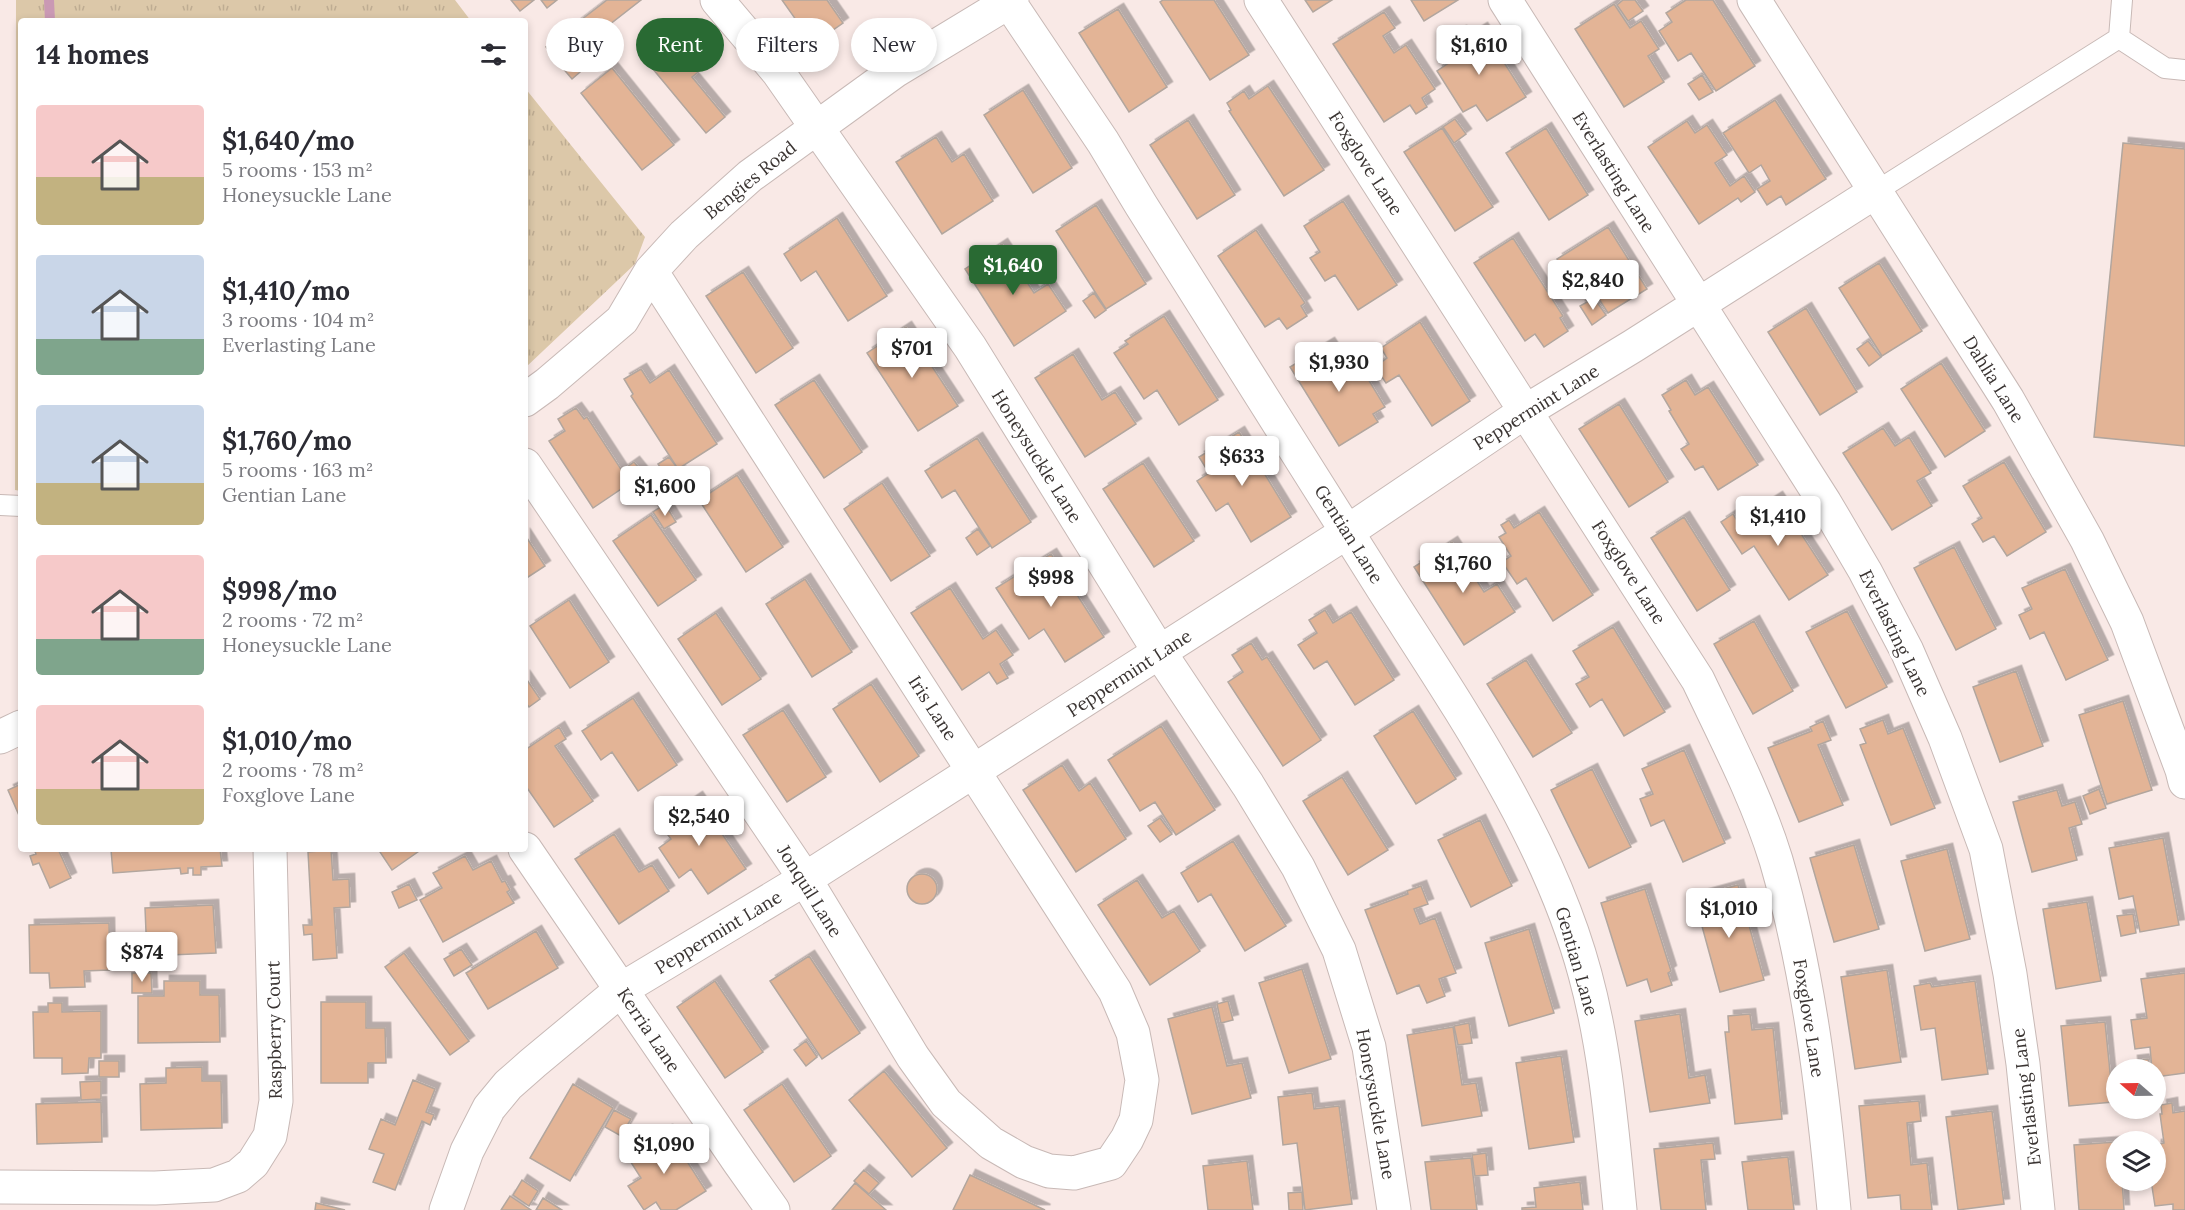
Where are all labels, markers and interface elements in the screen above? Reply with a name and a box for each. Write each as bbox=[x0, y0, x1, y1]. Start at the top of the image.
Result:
chip: Buy bbox=[546, 18, 624, 72]
chip: Rent bbox=[636, 18, 724, 72]
chip: Filters bbox=[736, 18, 839, 72]
chip: New bbox=[851, 18, 937, 72]
pin: $1,610 bbox=[1430, 25, 1528, 76]
text: $1,610 bbox=[1450, 32, 1508, 57]
text: 14 homes bbox=[36, 38, 149, 71]
icon: filters bbox=[477, 38, 510, 71]
street label: Foxglove Lane bbox=[1324, 107, 1408, 220]
street label: Everlasting Lane bbox=[1568, 107, 1661, 237]
text: $1,640/mo bbox=[222, 124, 354, 157]
icon: home bbox=[84, 129, 156, 201]
street label: Bengies Road bbox=[699, 136, 801, 224]
text: 5 rooms · 153 m² bbox=[222, 157, 373, 182]
text: Honeysuckle Lane bbox=[222, 182, 392, 207]
pin: $1,640 bbox=[964, 245, 1062, 296]
text: $1,640 bbox=[983, 252, 1043, 277]
pin: $2,840 bbox=[1544, 260, 1642, 311]
text: $2,840 bbox=[1562, 267, 1624, 292]
text: $1,410/mo bbox=[222, 274, 350, 307]
icon: home bbox=[84, 279, 156, 351]
text: 3 rooms · 104 m² bbox=[222, 307, 374, 332]
pin: $701 bbox=[876, 328, 948, 379]
street label: Dahlia Lane bbox=[1958, 331, 2030, 427]
text: Everlasting Lane bbox=[222, 332, 376, 357]
text: $701 bbox=[891, 335, 933, 360]
pin: $1,930 bbox=[1290, 342, 1388, 393]
text: $1,930 bbox=[1309, 349, 1369, 374]
street label: Peppermint Lane bbox=[1469, 359, 1603, 455]
street label: Honeysuckle Lane bbox=[987, 385, 1087, 527]
text: $1,760/mo bbox=[222, 424, 352, 457]
icon: home bbox=[84, 429, 156, 501]
pin: $633 bbox=[1206, 436, 1278, 487]
text: $633 bbox=[1219, 443, 1265, 468]
text: 5 rooms · 163 m² bbox=[222, 457, 374, 482]
pin: $1,600 bbox=[616, 466, 714, 517]
text: $1,600 bbox=[634, 473, 696, 498]
street label: Gentian Lane bbox=[1310, 480, 1389, 588]
text: Gentian Lane bbox=[222, 482, 346, 507]
pin: $1,410 bbox=[1729, 496, 1827, 547]
text: $1,410 bbox=[1750, 503, 1806, 528]
street label: Foxglove Lane bbox=[1587, 516, 1671, 629]
pin: $1,760 bbox=[1414, 543, 1512, 594]
text: $1,760 bbox=[1434, 550, 1492, 575]
pin: $998 bbox=[1015, 557, 1087, 608]
text: $998 bbox=[1028, 564, 1074, 589]
street label: Everlasting Lane bbox=[1854, 566, 1936, 700]
text: $998/mo bbox=[222, 574, 337, 607]
icon: home bbox=[84, 579, 156, 651]
text: 2 rooms · 72 m² bbox=[222, 607, 363, 632]
street label: Peppermint Lane bbox=[1062, 624, 1196, 722]
text: Honeysuckle Lane bbox=[222, 632, 392, 657]
street label: Iris Lane bbox=[904, 671, 963, 745]
text: $1,010/mo bbox=[222, 724, 352, 757]
icon: home bbox=[84, 729, 156, 801]
text: 2 rooms · 78 m² bbox=[222, 757, 364, 782]
text: Foxglove Lane bbox=[222, 782, 355, 807]
pin: $2,540 bbox=[650, 796, 748, 847]
text: $2,540 bbox=[668, 803, 730, 828]
street label: Jonquil Lane bbox=[772, 840, 848, 942]
street label: Peppermint Lane bbox=[650, 885, 786, 979]
pin: $1,010 bbox=[1680, 888, 1778, 939]
text: $1,010 bbox=[1700, 895, 1758, 920]
street label: Gentian Lane bbox=[1551, 904, 1604, 1018]
pin: $874 bbox=[106, 932, 178, 983]
text: $874 bbox=[120, 939, 164, 964]
street label: Foxglove Lane bbox=[1788, 957, 1830, 1079]
street label: Raspberry Court bbox=[261, 960, 287, 1100]
street label: Kerria Lane bbox=[612, 983, 686, 1077]
street label: Honeysuckle Lane bbox=[1351, 1027, 1401, 1181]
street label: Everlasting Lane bbox=[2006, 1027, 2046, 1167]
north arrow bbox=[2106, 1059, 2166, 1119]
map controls bbox=[2106, 1059, 2166, 1191]
pin: $1,090 bbox=[615, 1124, 713, 1175]
text: $1,090 bbox=[633, 1131, 695, 1156]
button: layers bbox=[2106, 1131, 2166, 1191]

